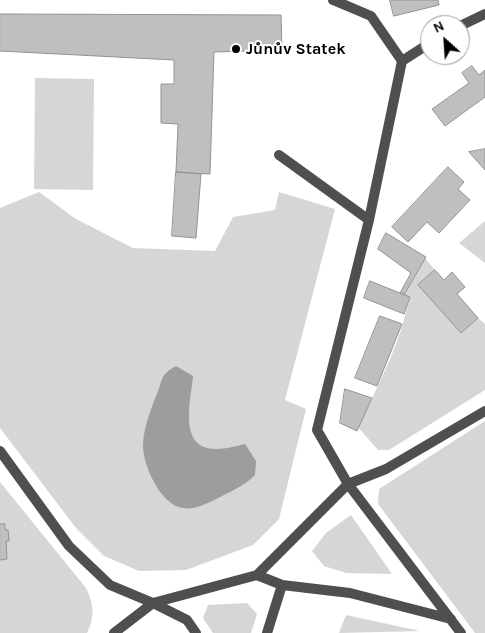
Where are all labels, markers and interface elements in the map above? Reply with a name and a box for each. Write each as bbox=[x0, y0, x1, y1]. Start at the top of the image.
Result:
north arrow bbox=[420, 15, 470, 65]
text: N bbox=[430, 17, 447, 37]
place label: Jůnův Statek bbox=[246, 39, 346, 59]
marker: Jůnův Statek bbox=[230, 43, 242, 55]

